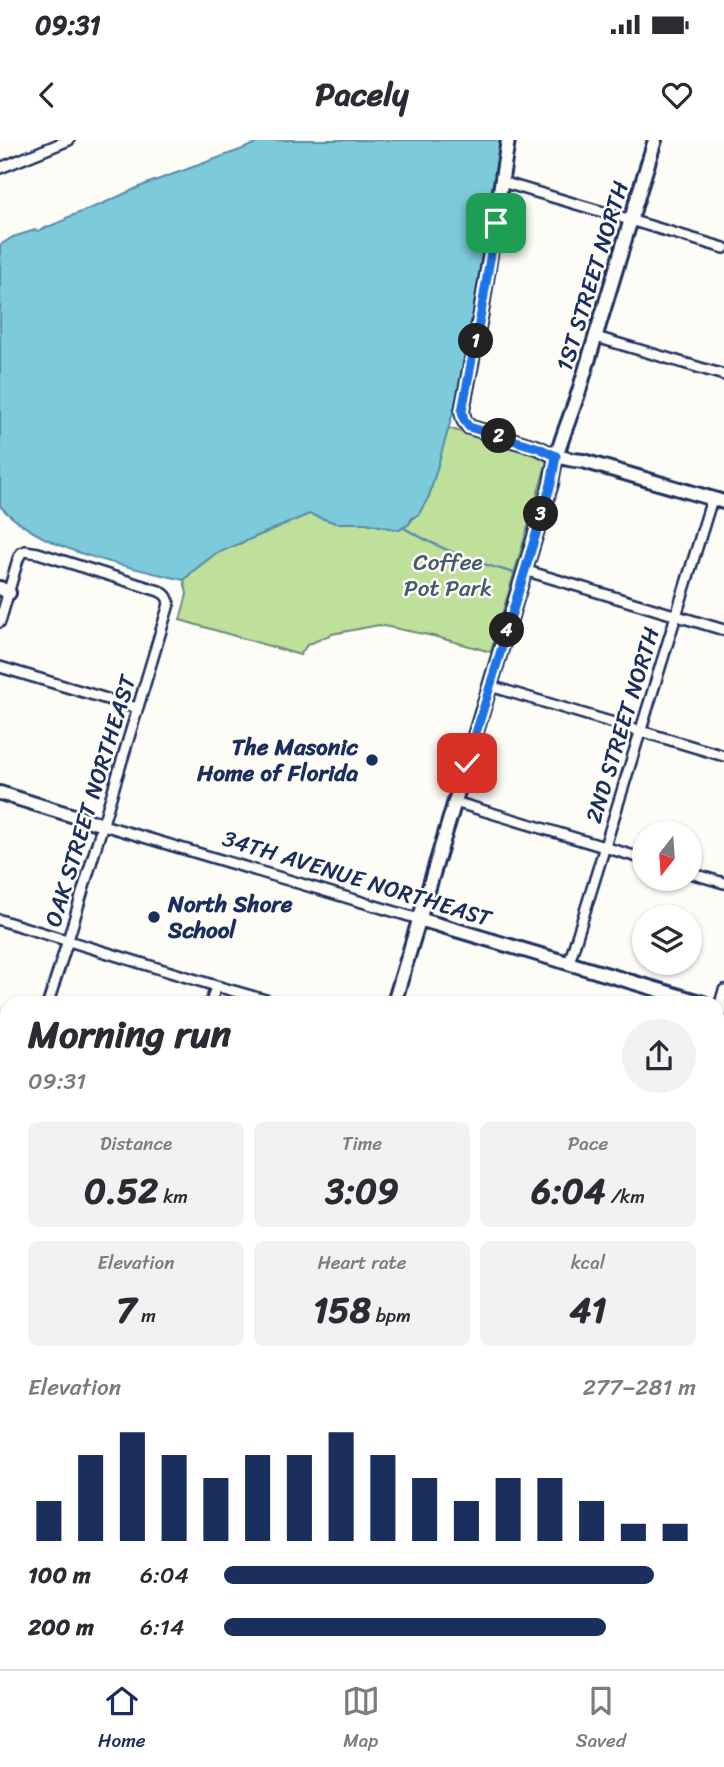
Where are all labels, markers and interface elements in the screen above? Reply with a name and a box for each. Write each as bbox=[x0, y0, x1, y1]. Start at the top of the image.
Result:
text: 09:31 bbox=[35, 2, 101, 48]
text: Pacely bbox=[315, 66, 409, 123]
icon: back bbox=[28, 76, 66, 114]
icon: heart bbox=[658, 76, 696, 114]
street label: 1ST STREET NORTH bbox=[544, 175, 641, 376]
pin bbox=[466, 193, 526, 253]
icon: arrive bbox=[477, 204, 515, 242]
pin: 1 bbox=[458, 324, 494, 358]
text: 1 bbox=[471, 324, 480, 357]
pin: 2 bbox=[482, 418, 516, 454]
text: 2 bbox=[493, 419, 504, 452]
pin: 3 bbox=[524, 496, 558, 532]
text: 3 bbox=[535, 497, 546, 530]
park label: Coffee Pot Park bbox=[404, 542, 492, 609]
pin: 4 bbox=[490, 612, 524, 648]
text: 4 bbox=[501, 613, 512, 646]
street label: 2ND STREET NORTH bbox=[573, 621, 672, 828]
street label: OAK STREET NORTHEAST bbox=[33, 668, 149, 932]
place label: The Masonic Home of Florida bbox=[196, 727, 359, 794]
pin bbox=[437, 733, 497, 793]
icon: check bbox=[448, 744, 486, 782]
marker: The Masonic Home of Florida bbox=[364, 752, 380, 768]
street label: 34TH AVENUE NORTHEAST bbox=[217, 818, 498, 939]
north arrow bbox=[632, 821, 702, 891]
map controls bbox=[632, 821, 702, 975]
place label: North Shore School bbox=[167, 884, 293, 951]
button: layers bbox=[632, 905, 702, 975]
marker: North Shore School bbox=[146, 909, 162, 925]
text: Morning run bbox=[28, 1001, 231, 1068]
button: share bbox=[622, 1019, 696, 1093]
text: 09:31 bbox=[28, 1061, 86, 1102]
text: Distance bbox=[100, 1127, 172, 1160]
text: Time bbox=[342, 1127, 382, 1160]
text: Pace bbox=[568, 1127, 608, 1160]
text: 0.52 bbox=[84, 1160, 158, 1222]
text: 3:09 bbox=[325, 1160, 399, 1222]
text: 6:04 bbox=[531, 1160, 606, 1222]
text: km bbox=[158, 1180, 188, 1213]
text: /km bbox=[606, 1180, 645, 1213]
text: Elevation bbox=[98, 1246, 174, 1279]
text: Heart rate bbox=[317, 1246, 407, 1279]
text: kcal bbox=[571, 1246, 605, 1279]
text: 7 bbox=[116, 1279, 136, 1341]
text: 158 bbox=[313, 1279, 371, 1341]
text: 41 bbox=[570, 1279, 606, 1341]
text: m bbox=[136, 1299, 156, 1332]
text: bpm bbox=[371, 1299, 411, 1332]
text: Elevation bbox=[28, 1367, 121, 1408]
text: 277–281 m bbox=[583, 1367, 696, 1408]
text: 100 m bbox=[28, 1555, 91, 1596]
text: 6:04 bbox=[140, 1555, 189, 1596]
text: 200 m bbox=[28, 1607, 94, 1648]
text: 6:14 bbox=[140, 1607, 184, 1648]
tab: Home bbox=[98, 1682, 146, 1757]
tab: Map bbox=[342, 1682, 380, 1757]
tab: Saved bbox=[576, 1682, 626, 1757]

